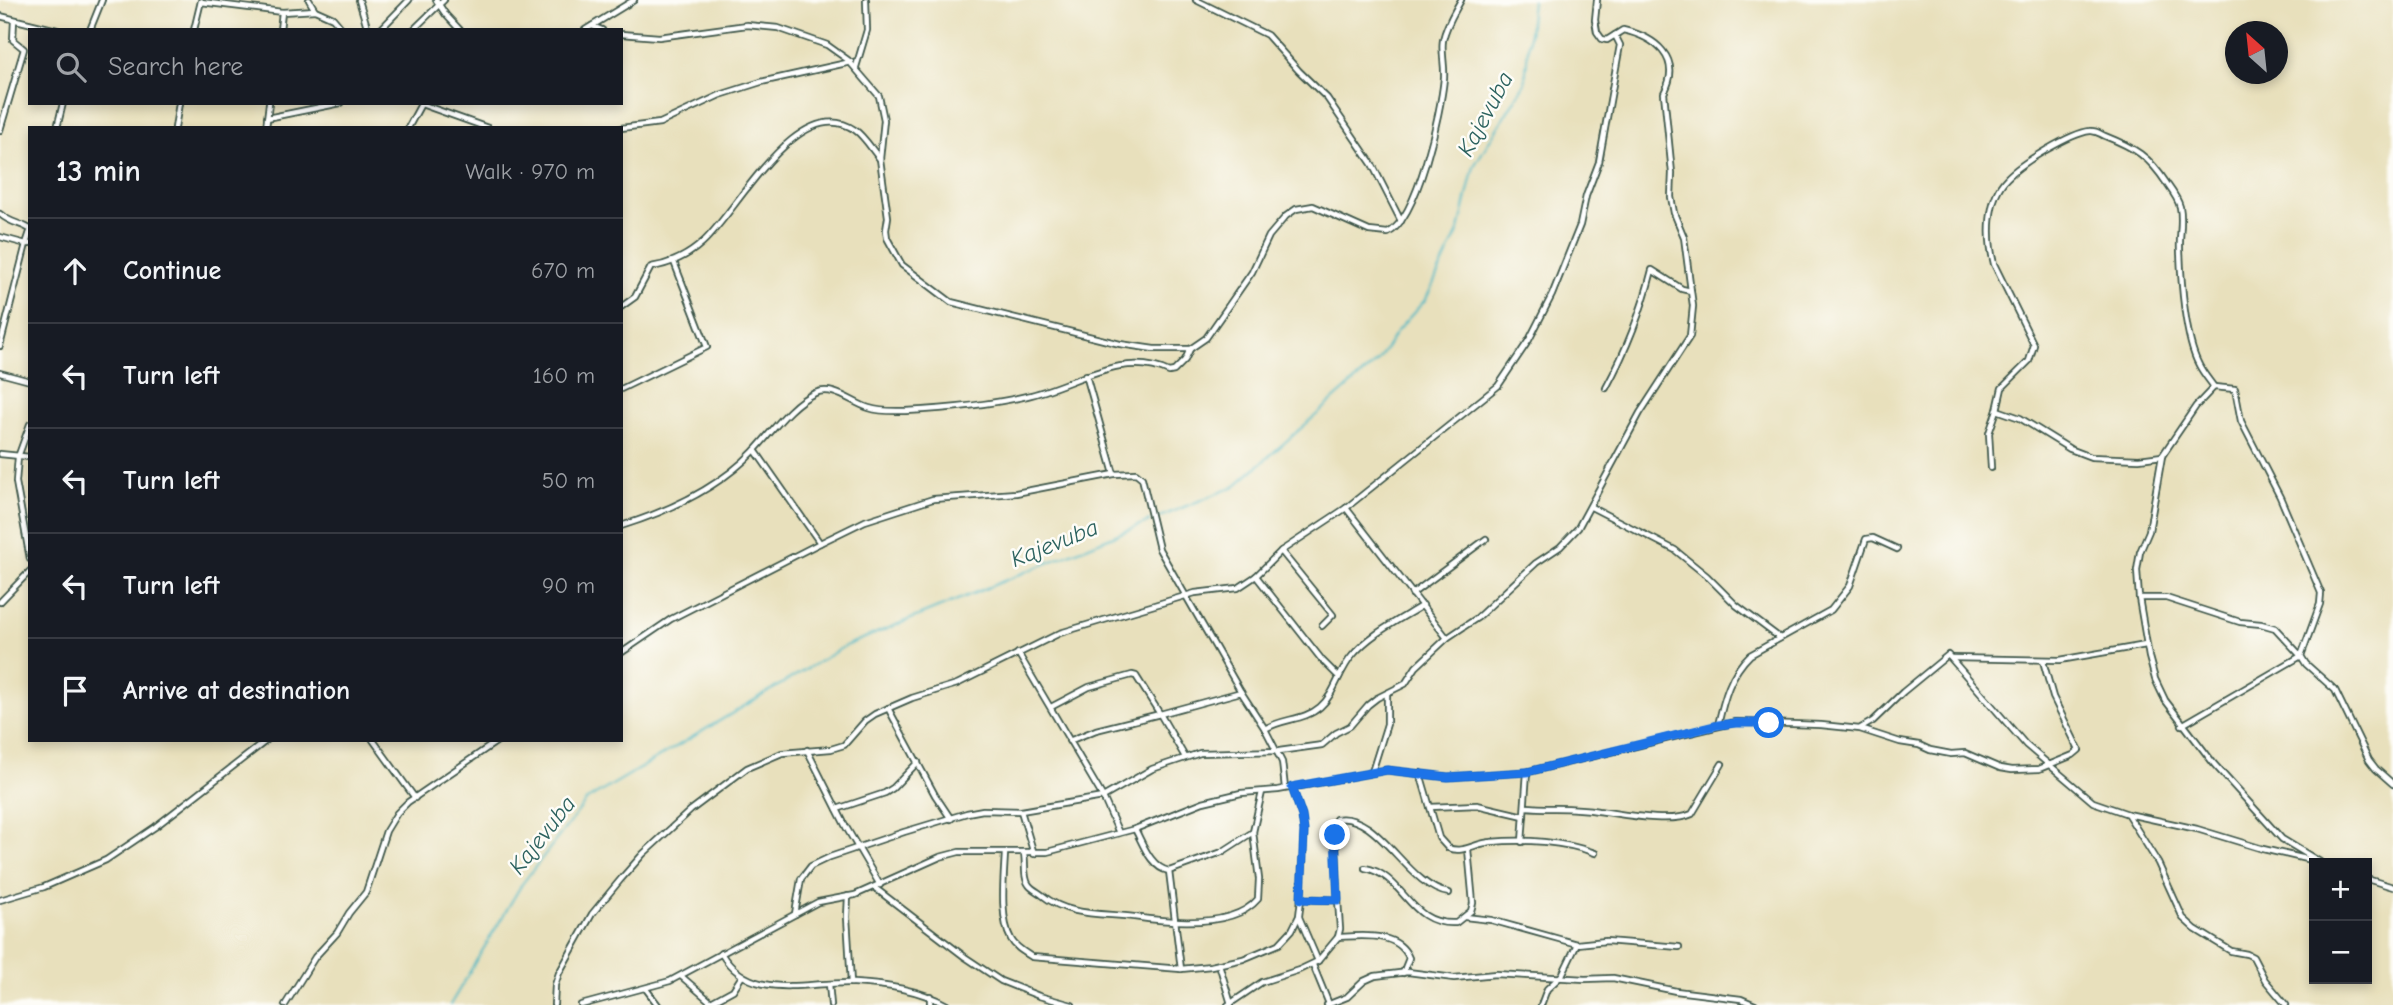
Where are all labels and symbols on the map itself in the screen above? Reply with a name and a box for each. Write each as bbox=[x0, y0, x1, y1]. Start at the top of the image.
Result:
north arrow bbox=[2225, 21, 2288, 84]
water label: Kajevuba bbox=[1451, 67, 1519, 161]
water label: Kajevuba bbox=[1006, 513, 1102, 573]
route start bbox=[1753, 707, 1784, 738]
water label: Kajevuba bbox=[503, 790, 581, 880]
route end bbox=[1319, 819, 1350, 850]

